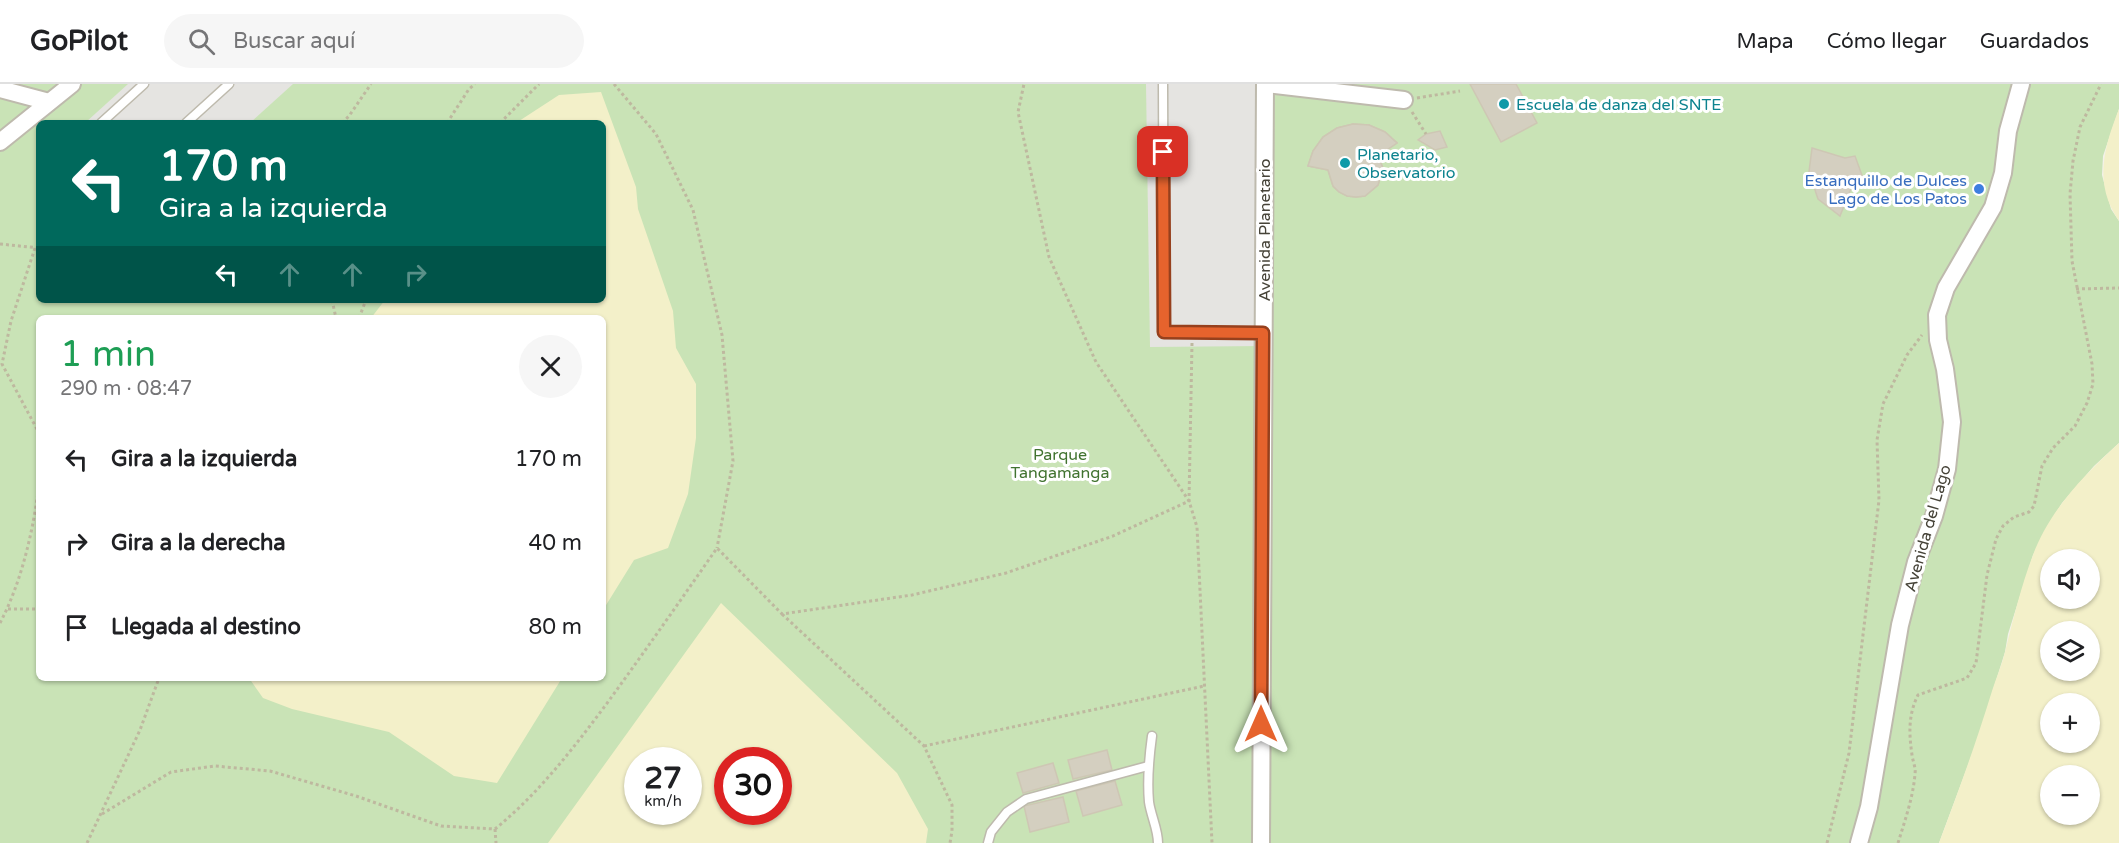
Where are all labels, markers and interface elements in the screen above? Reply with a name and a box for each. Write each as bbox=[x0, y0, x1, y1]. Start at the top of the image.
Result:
search box bbox=[164, 14, 584, 68]
text: GoPilot bbox=[30, 24, 128, 58]
icon: search bbox=[185, 25, 218, 58]
text: Buscar aquí bbox=[233, 28, 355, 54]
text: Mapa bbox=[1736, 29, 1794, 54]
text: Cómo llegar bbox=[1827, 29, 1947, 54]
text: Guardados bbox=[1980, 29, 2089, 54]
place label: Escuela de danza del SNTE bbox=[1516, 95, 1721, 115]
marker: Escuela de danza del SNTE bbox=[1497, 97, 1511, 111]
pin bbox=[1137, 126, 1188, 177]
icon: arrive bbox=[1146, 135, 1179, 168]
text: 170 m bbox=[159, 141, 288, 192]
icon: left bbox=[60, 144, 138, 222]
place label: Planetario, Observatorio bbox=[1357, 145, 1456, 183]
marker: Planetario, Observatorio bbox=[1338, 156, 1352, 170]
street label: Avenida Planetario bbox=[1255, 158, 1275, 302]
place label: Estanquillo de Dulces Lago de Los Patos bbox=[1805, 171, 1967, 209]
marker: Estanquillo de Dulces Lago de Los Patos bbox=[1972, 182, 1986, 196]
text: Gira a la izquierda bbox=[159, 192, 388, 225]
icon: left bbox=[210, 258, 243, 291]
icon: ahead bbox=[273, 258, 306, 291]
icon: ahead bbox=[336, 258, 369, 291]
icon: right bbox=[399, 258, 432, 291]
text: 1 min bbox=[60, 333, 156, 376]
button: close bbox=[519, 335, 582, 398]
text: 290 m · 08:47 bbox=[60, 377, 192, 401]
icon: left bbox=[60, 443, 93, 476]
park label: Parque Tangamanga bbox=[1011, 445, 1109, 483]
text: Gira a la izquierda bbox=[111, 446, 297, 472]
text: 170 m bbox=[515, 446, 582, 472]
street label: Avenida del Lago bbox=[1900, 463, 1956, 594]
icon: right bbox=[60, 527, 93, 560]
text: Gira a la derecha bbox=[111, 530, 286, 556]
text: 40 m bbox=[528, 530, 582, 556]
map controls bbox=[2040, 549, 2100, 825]
button: sound bbox=[2040, 549, 2100, 609]
icon: arrive bbox=[60, 611, 93, 644]
text: Llegada al destino bbox=[111, 614, 301, 640]
text: 80 m bbox=[528, 614, 582, 640]
button: layers bbox=[2040, 621, 2100, 681]
position arrow bbox=[1229, 692, 1293, 756]
button: + bbox=[2040, 693, 2100, 753]
speed limit sign: 30 bbox=[714, 747, 792, 825]
text: 27 bbox=[644, 760, 682, 797]
button: − bbox=[2040, 765, 2100, 825]
text: km/h bbox=[644, 792, 682, 810]

